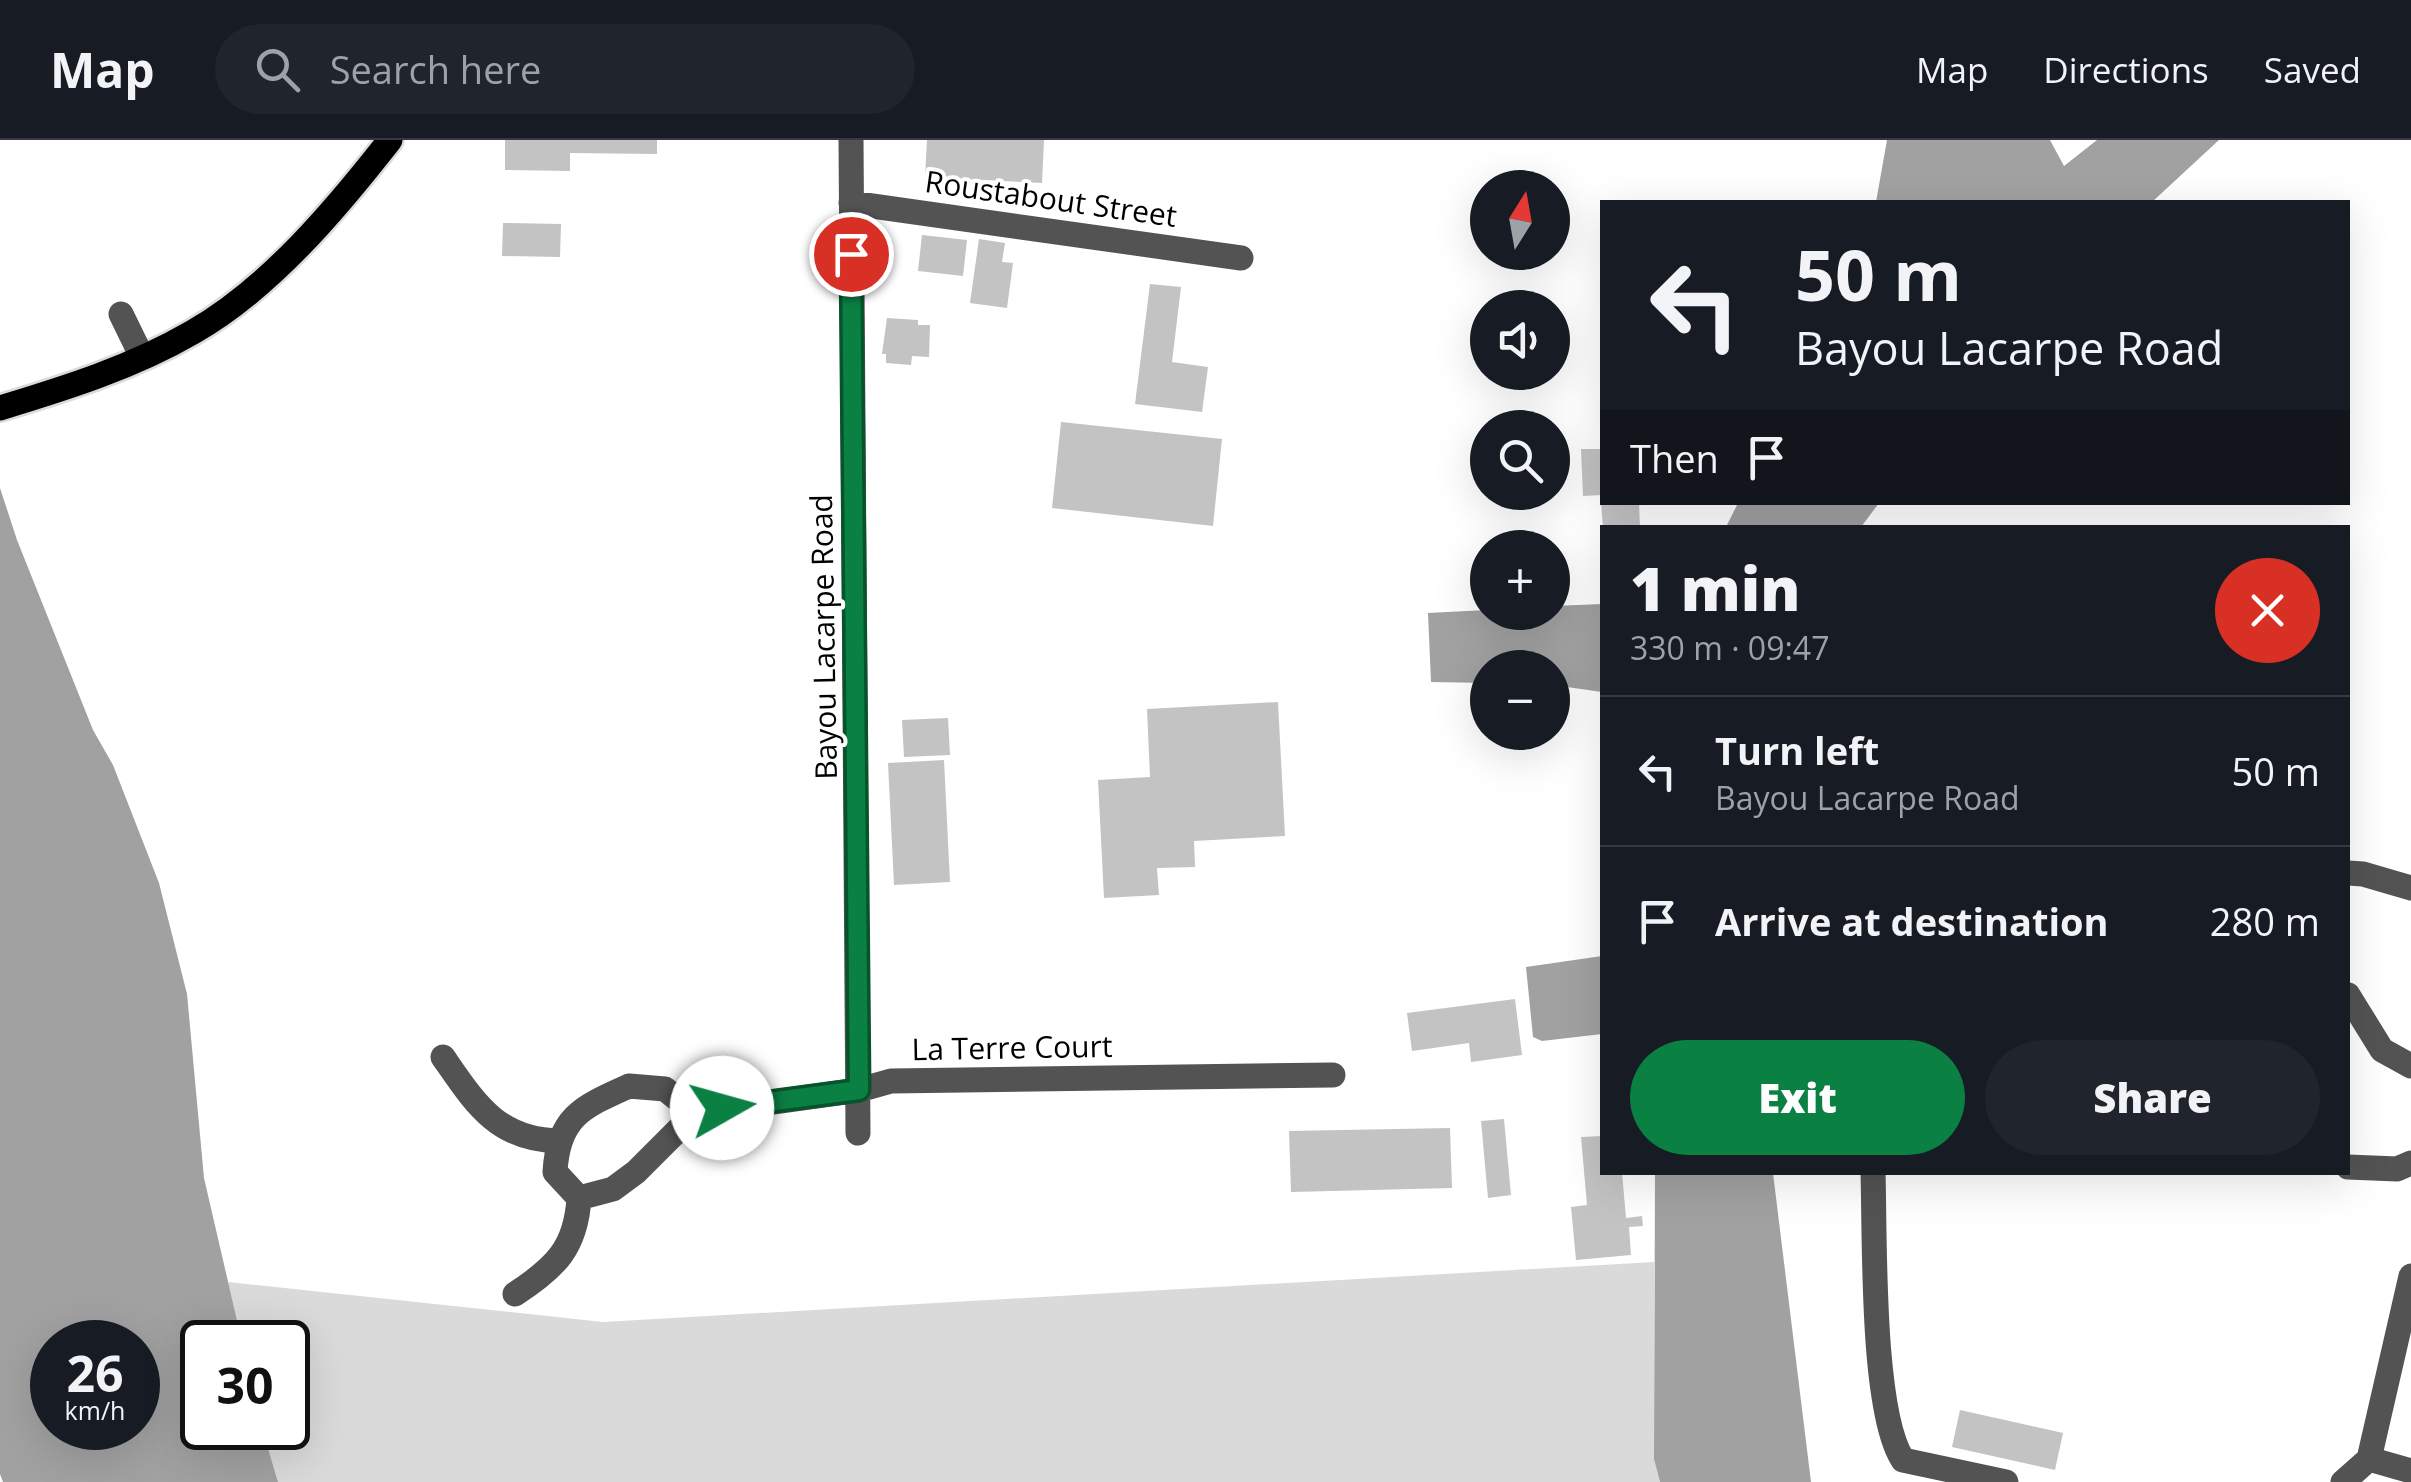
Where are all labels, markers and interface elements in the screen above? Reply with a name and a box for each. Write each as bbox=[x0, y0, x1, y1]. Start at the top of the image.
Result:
search box bbox=[215, 24, 915, 114]
text: Map bbox=[50, 37, 155, 102]
icon: search bbox=[250, 42, 305, 97]
text: Search here bbox=[330, 43, 541, 95]
text: Map bbox=[1916, 46, 1988, 93]
text: Directions bbox=[2043, 46, 2209, 93]
text: Saved bbox=[2264, 46, 2361, 93]
street label: Roustabout Street bbox=[923, 160, 1179, 236]
north arrow bbox=[1470, 170, 1570, 270]
map controls bbox=[1470, 170, 1570, 750]
pin bbox=[809, 212, 894, 297]
text: 50 m bbox=[1795, 226, 1962, 322]
icon: arrive bbox=[824, 227, 879, 282]
icon: left bbox=[1630, 240, 1760, 370]
button: sound bbox=[1470, 290, 1570, 390]
text: Bayou Lacarpe Road bbox=[1795, 317, 2223, 378]
button: search bbox=[1470, 410, 1570, 510]
icon: arrive bbox=[1739, 430, 1794, 485]
text: Then bbox=[1630, 432, 1719, 484]
street label: Bayou Lacarpe Road bbox=[800, 494, 846, 780]
button: + bbox=[1470, 530, 1570, 630]
text: 1 min bbox=[1630, 547, 1800, 629]
button: close bbox=[2215, 558, 2320, 663]
text: 330 m · 09:47 bbox=[1630, 626, 1829, 669]
button: − bbox=[1470, 650, 1570, 750]
text: Turn left bbox=[1715, 724, 1879, 776]
icon: left bbox=[1630, 744, 1685, 799]
text: 50 m bbox=[2231, 745, 2320, 797]
text: Bayou Lacarpe Road bbox=[1715, 776, 2020, 819]
icon: arrive bbox=[1630, 894, 1685, 949]
text: Arrive at destination bbox=[1715, 895, 2109, 947]
text: 280 m bbox=[2210, 895, 2320, 947]
street label: La Terre Court bbox=[911, 1025, 1113, 1069]
button: Exit bbox=[1630, 1040, 1965, 1155]
button: Share bbox=[1985, 1040, 2320, 1155]
position arrow bbox=[670, 1056, 774, 1160]
speed limit sign: 30 bbox=[180, 1320, 310, 1450]
text: 26 bbox=[66, 1339, 124, 1407]
text: km/h bbox=[65, 1393, 125, 1427]

